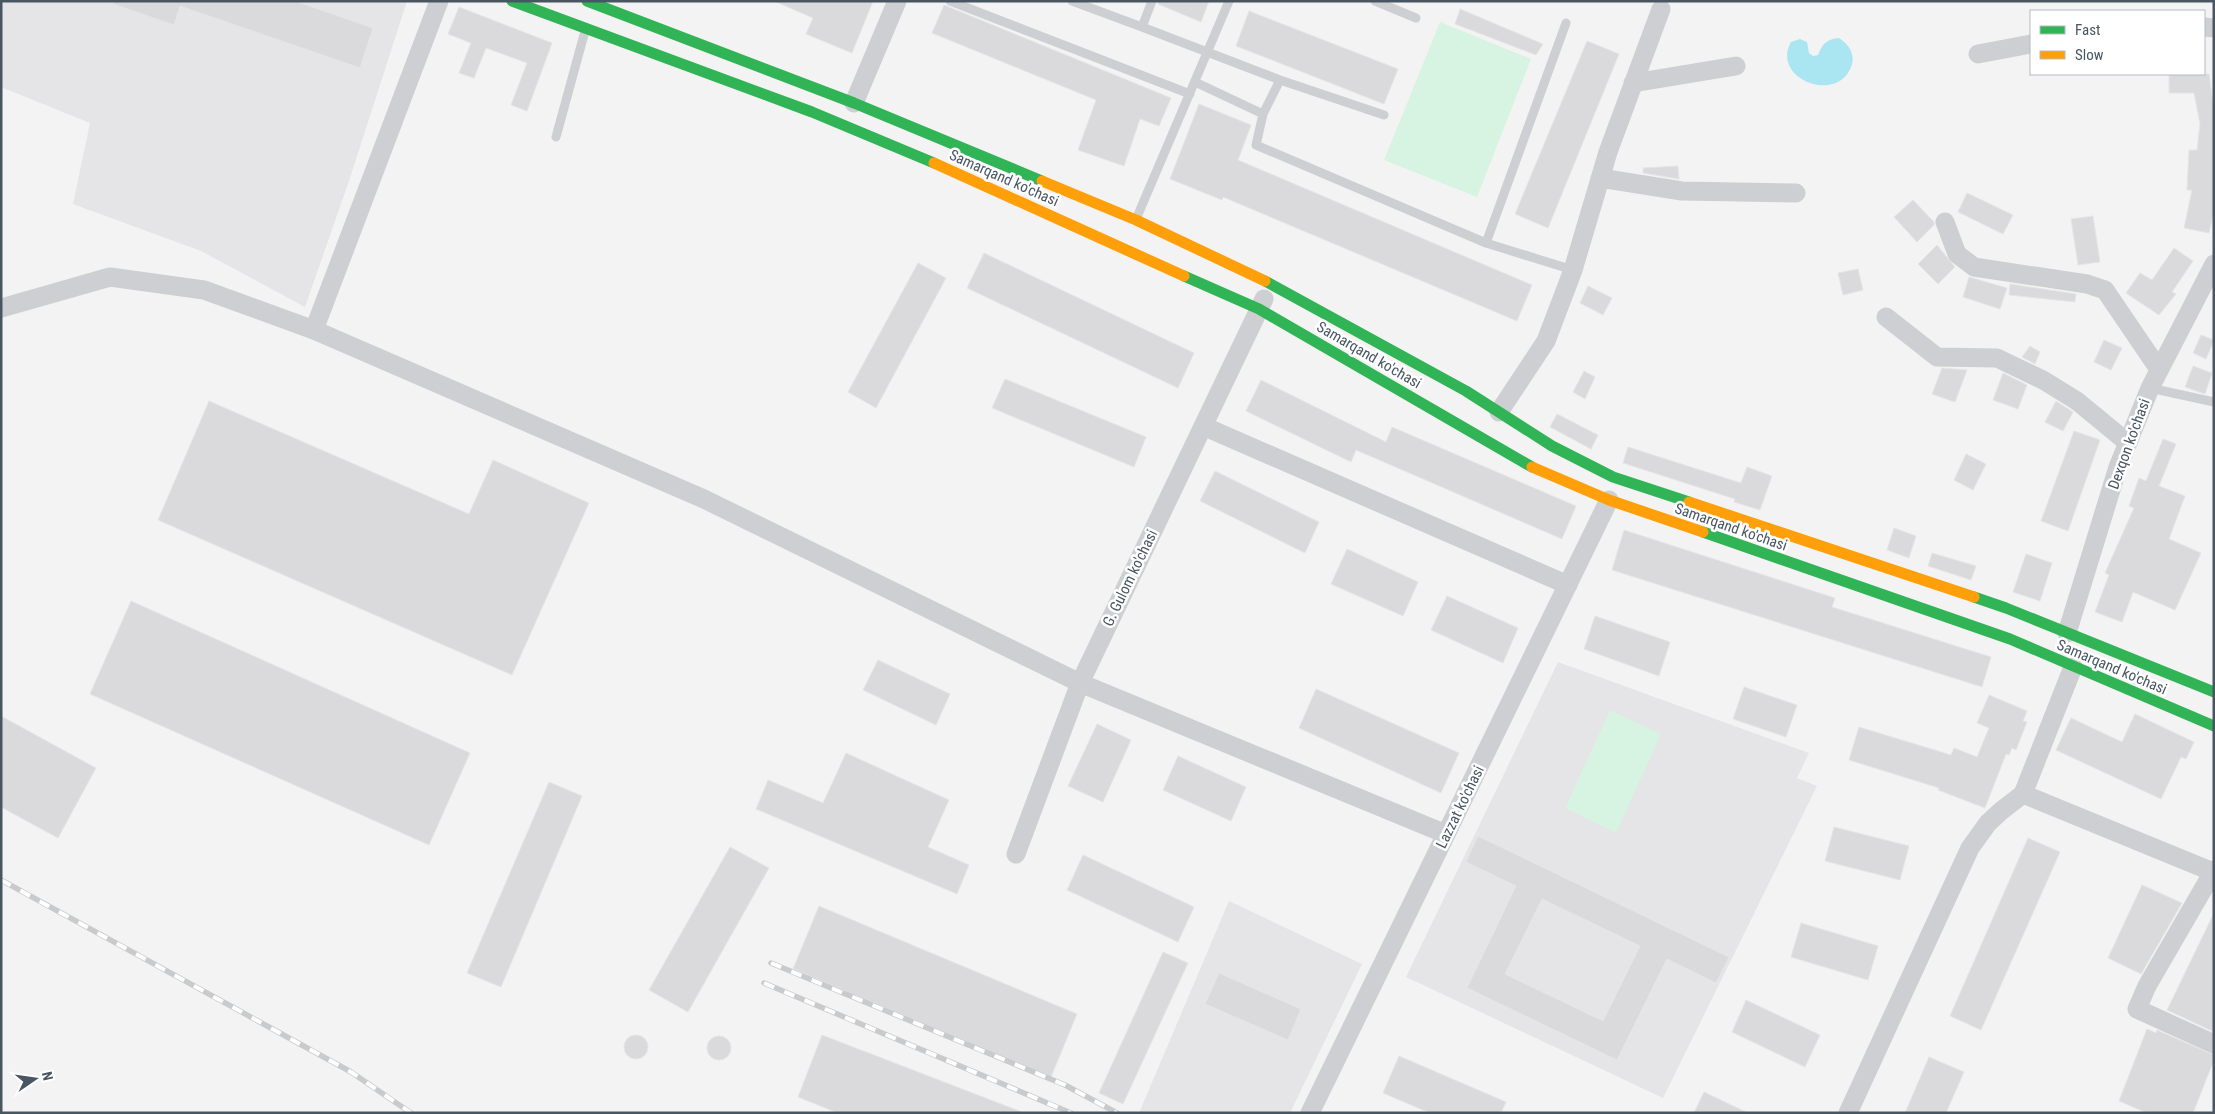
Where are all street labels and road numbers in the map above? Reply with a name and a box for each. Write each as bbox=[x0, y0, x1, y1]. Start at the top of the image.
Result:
street label: Samarqand ko'chasi bbox=[947, 146, 1061, 210]
street label: Samarqand ko'chasi bbox=[1313, 318, 1425, 392]
street label: Dexqon ko'chasi bbox=[2104, 396, 2154, 492]
street label: Samarqand ko'chasi bbox=[1672, 499, 1790, 555]
street label: G. Gulom ko'chasi bbox=[1099, 527, 1161, 629]
street label: Samarqand ko'chasi bbox=[2054, 636, 2170, 698]
street label: Lazzat ko'chasi bbox=[1432, 763, 1488, 851]

